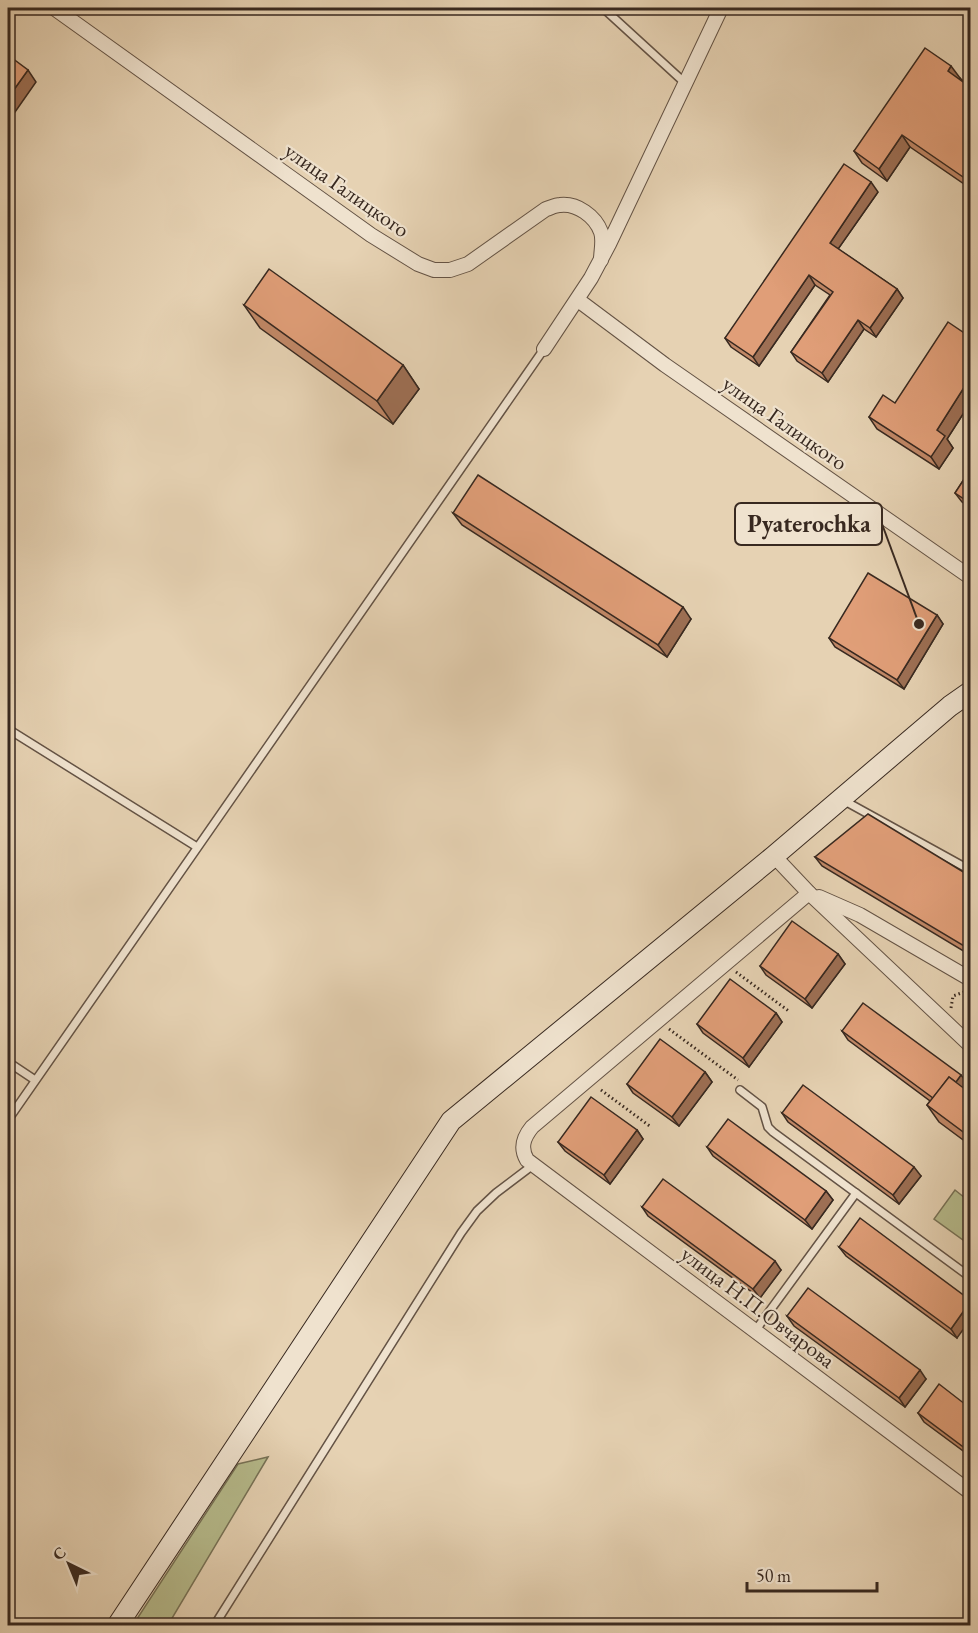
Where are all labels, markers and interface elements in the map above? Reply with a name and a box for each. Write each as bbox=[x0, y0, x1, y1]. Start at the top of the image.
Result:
street label: улица Галицкого bbox=[279, 136, 415, 244]
street label: улица Галицкого bbox=[717, 369, 853, 477]
callout: Pyaterochka bbox=[735, 503, 882, 545]
text: Pyaterochka bbox=[747, 508, 871, 540]
street label: улица Н.П.Овчарова bbox=[675, 1239, 841, 1375]
north arrow bbox=[39, 1534, 99, 1594]
text: С bbox=[48, 1542, 70, 1565]
scale bar bbox=[747, 1555, 878, 1593]
text: 50 m bbox=[756, 1564, 791, 1587]

